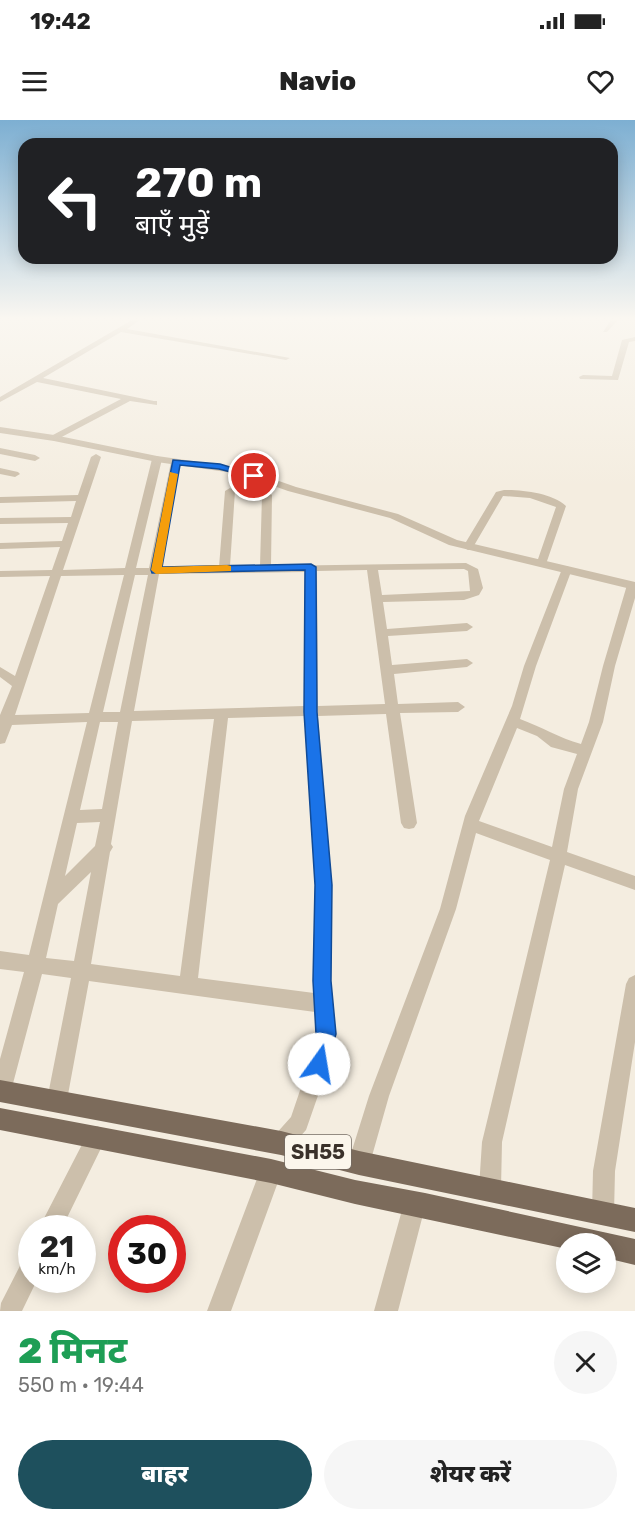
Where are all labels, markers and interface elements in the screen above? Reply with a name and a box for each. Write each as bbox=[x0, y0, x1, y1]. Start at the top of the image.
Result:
text: 19:42 bbox=[30, 8, 91, 35]
icon: menu bbox=[18, 65, 51, 98]
text: Navio bbox=[279, 65, 356, 97]
icon: heart bbox=[584, 65, 617, 98]
text: 270 m bbox=[135, 158, 262, 208]
icon: left bbox=[36, 162, 114, 240]
text: बाएँ मुड़ें bbox=[135, 209, 210, 241]
pin bbox=[228, 450, 279, 501]
icon: arrive bbox=[237, 459, 270, 492]
position arrow bbox=[287, 1032, 351, 1096]
road number: SH55 bbox=[285, 1135, 351, 1169]
speed limit sign: 30 bbox=[108, 1215, 186, 1293]
text: 21 bbox=[40, 1229, 74, 1265]
map controls bbox=[556, 1233, 616, 1293]
button: layers bbox=[556, 1233, 616, 1293]
text: km/h bbox=[38, 1260, 76, 1278]
text: 2 मिनट bbox=[18, 1329, 127, 1372]
button: close bbox=[554, 1331, 617, 1394]
text: 550 m · 19:44 bbox=[18, 1373, 144, 1397]
button: बाहर bbox=[18, 1440, 312, 1509]
button: शेयर करें bbox=[324, 1440, 617, 1509]

